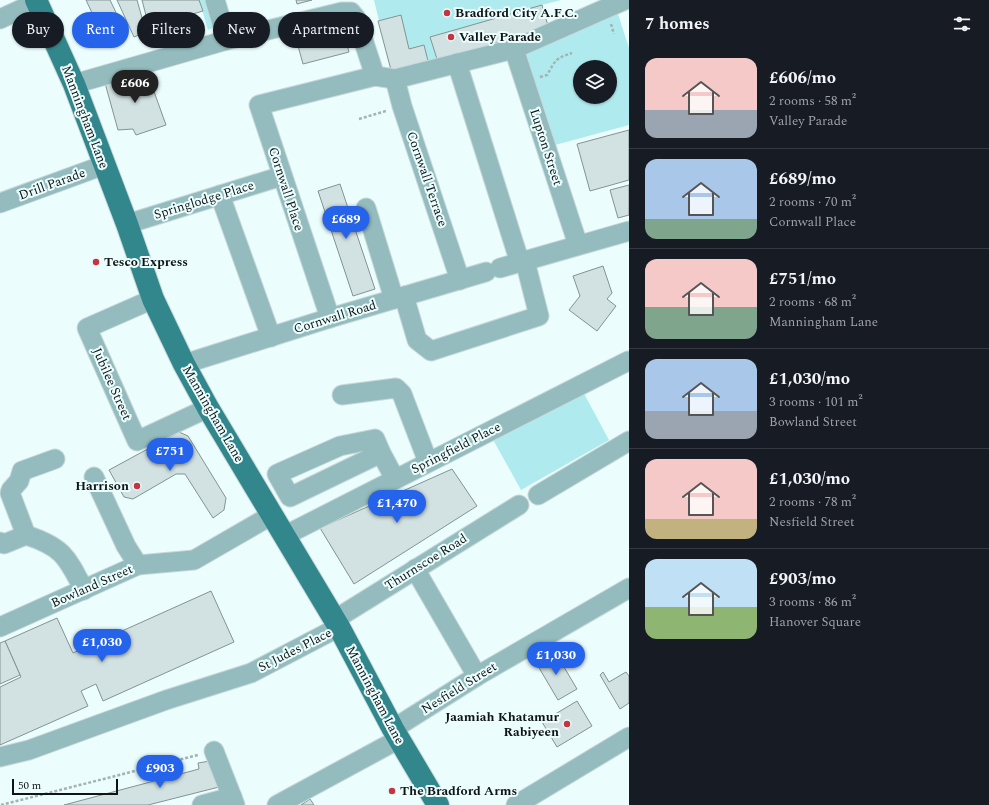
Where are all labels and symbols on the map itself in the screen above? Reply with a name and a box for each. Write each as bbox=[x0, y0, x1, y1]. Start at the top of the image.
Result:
place label: Bradford City A.F.C. bbox=[455, 3, 577, 23]
marker: Bradford City A.F.C. bbox=[442, 8, 452, 18]
place label: Valley Parade bbox=[459, 27, 541, 47]
marker: Valley Parade bbox=[446, 32, 456, 42]
street label: Manningham Lane bbox=[56, 62, 114, 172]
pin: £606 bbox=[111, 70, 159, 104]
street label: Lupton Street bbox=[524, 106, 568, 188]
street label: Cornwall Terrace bbox=[401, 129, 453, 229]
street label: Cornwall Place bbox=[263, 145, 309, 233]
street label: Drill Parade bbox=[16, 163, 88, 205]
street label: Springlodge Place bbox=[152, 175, 256, 225]
pin: £689 bbox=[322, 206, 370, 240]
place label: Tesco Express bbox=[104, 252, 188, 272]
marker: Tesco Express bbox=[91, 257, 101, 267]
street label: Cornwall Road bbox=[291, 295, 379, 339]
street label: Jubilee Street bbox=[87, 345, 137, 424]
street label: Manningham Lane bbox=[177, 362, 249, 466]
street label: Springfield Place bbox=[408, 417, 504, 479]
pin: £751 bbox=[146, 438, 194, 472]
place label: Harrison bbox=[75, 476, 129, 496]
marker: Harrison bbox=[132, 481, 142, 491]
pin: £1,470 bbox=[364, 490, 430, 524]
street label: Thurnscoe Road bbox=[381, 529, 471, 595]
street label: Bowland Street bbox=[48, 559, 137, 613]
street label: St Judes Place bbox=[255, 623, 335, 677]
pin: £1,030 bbox=[69, 629, 135, 663]
street label: Manningham Lane bbox=[341, 642, 409, 748]
pin: £1,030 bbox=[523, 642, 589, 676]
street label: Nesfield Street bbox=[417, 657, 501, 719]
place label: Jaamiah Khatamur Rabiyeen bbox=[445, 707, 559, 742]
marker: Jaamiah Khatamur Rabiyeen bbox=[562, 719, 572, 729]
pin: £903 bbox=[136, 755, 184, 789]
scale bar bbox=[12, 777, 118, 796]
place label: The Bradford Arms bbox=[400, 781, 517, 801]
marker: The Bradford Arms bbox=[387, 786, 397, 796]

